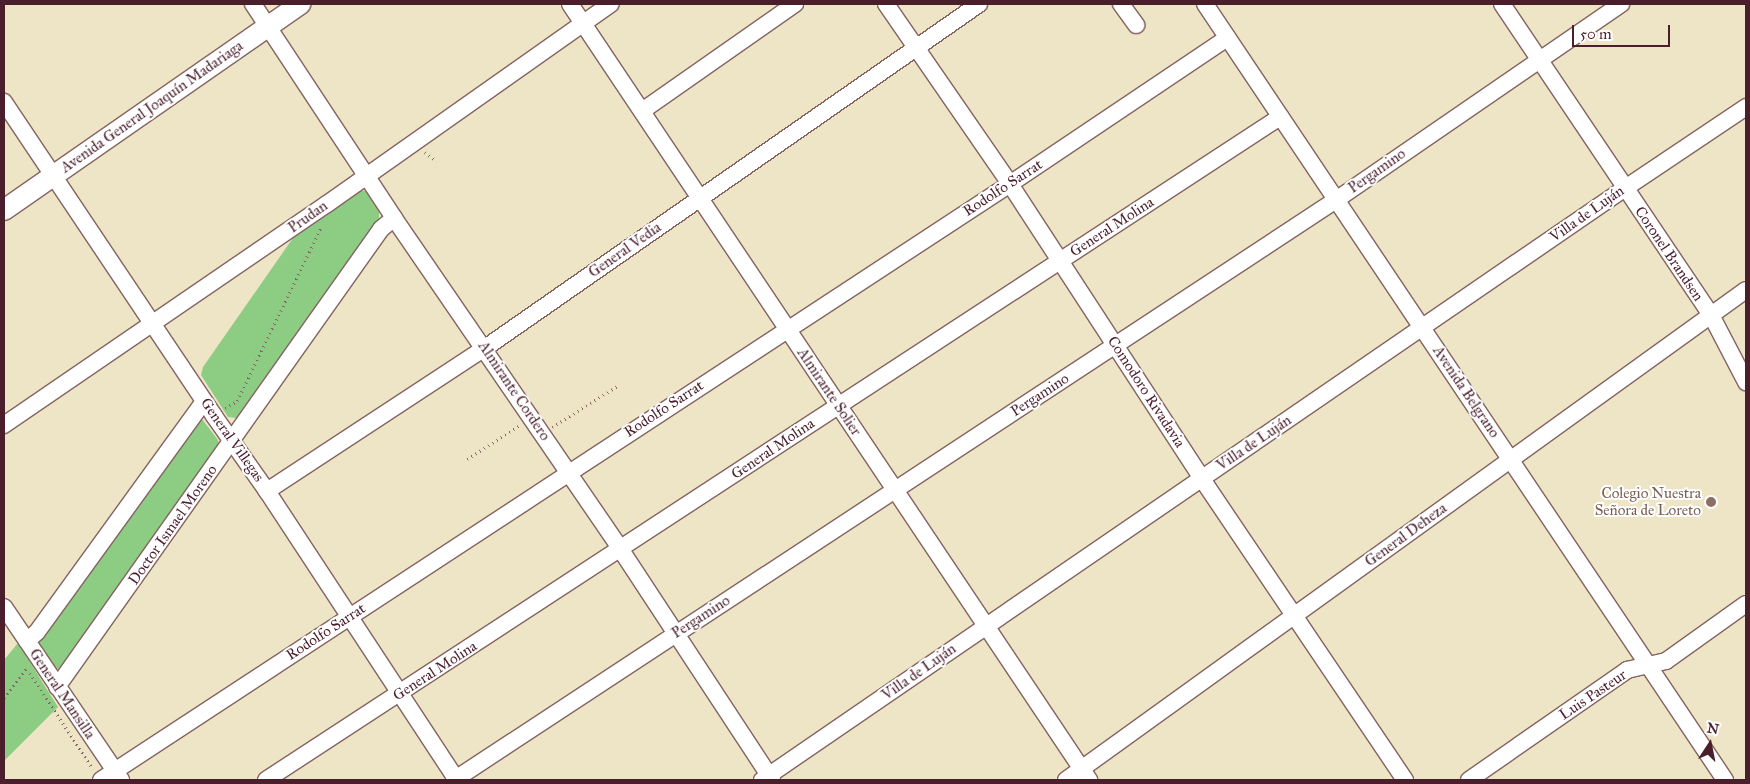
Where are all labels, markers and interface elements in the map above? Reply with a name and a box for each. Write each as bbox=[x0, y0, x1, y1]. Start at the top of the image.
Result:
scale bar bbox=[1575, 15, 1672, 47]
text: 50 m bbox=[1580, 25, 1612, 43]
street label: Avenida General Joaquín Madariaga bbox=[57, 37, 247, 177]
street label: Pergamino bbox=[1345, 145, 1409, 197]
street label: Rodolfo Sarrat bbox=[960, 156, 1046, 220]
street label: Villa de Luján bbox=[1546, 182, 1628, 246]
street label: General Molina bbox=[1067, 193, 1157, 261]
street label: Prudan bbox=[285, 197, 331, 237]
street label: Coronel Brandsen bbox=[1631, 203, 1707, 305]
street label: General Vedia bbox=[585, 218, 665, 282]
street label: Comodoro Rivadavia bbox=[1103, 333, 1189, 451]
street label: Almirante Cordero bbox=[474, 338, 554, 444]
street label: Avenida Belgrano bbox=[1429, 343, 1503, 441]
street label: Almirante Solier bbox=[793, 345, 865, 439]
street label: Pergamino bbox=[1007, 369, 1073, 421]
street label: Rodolfo Sarrat bbox=[621, 377, 707, 441]
street label: General Villegas bbox=[196, 395, 268, 485]
street label: Villa de Luján bbox=[1213, 411, 1295, 475]
street label: General Molina bbox=[728, 415, 818, 483]
street label: Doctor Ismael Moreno bbox=[125, 462, 221, 588]
place label: Colegio Nuestra Señora de Loreto bbox=[1595, 484, 1701, 519]
marker: Colegio Nuestra Señora de Loreto bbox=[1705, 496, 1717, 508]
street label: General Deheza bbox=[1362, 499, 1450, 571]
street label: Pergamino bbox=[668, 591, 734, 643]
street label: Rodolfo Sarrat bbox=[283, 600, 369, 664]
street label: General Molina bbox=[390, 637, 480, 705]
street label: Villa de Luján bbox=[878, 640, 960, 704]
street label: General Mansilla bbox=[25, 646, 99, 742]
street label: Luis Pasteur bbox=[1556, 666, 1630, 724]
north arrow bbox=[1685, 719, 1735, 769]
text: N bbox=[1706, 719, 1720, 738]

